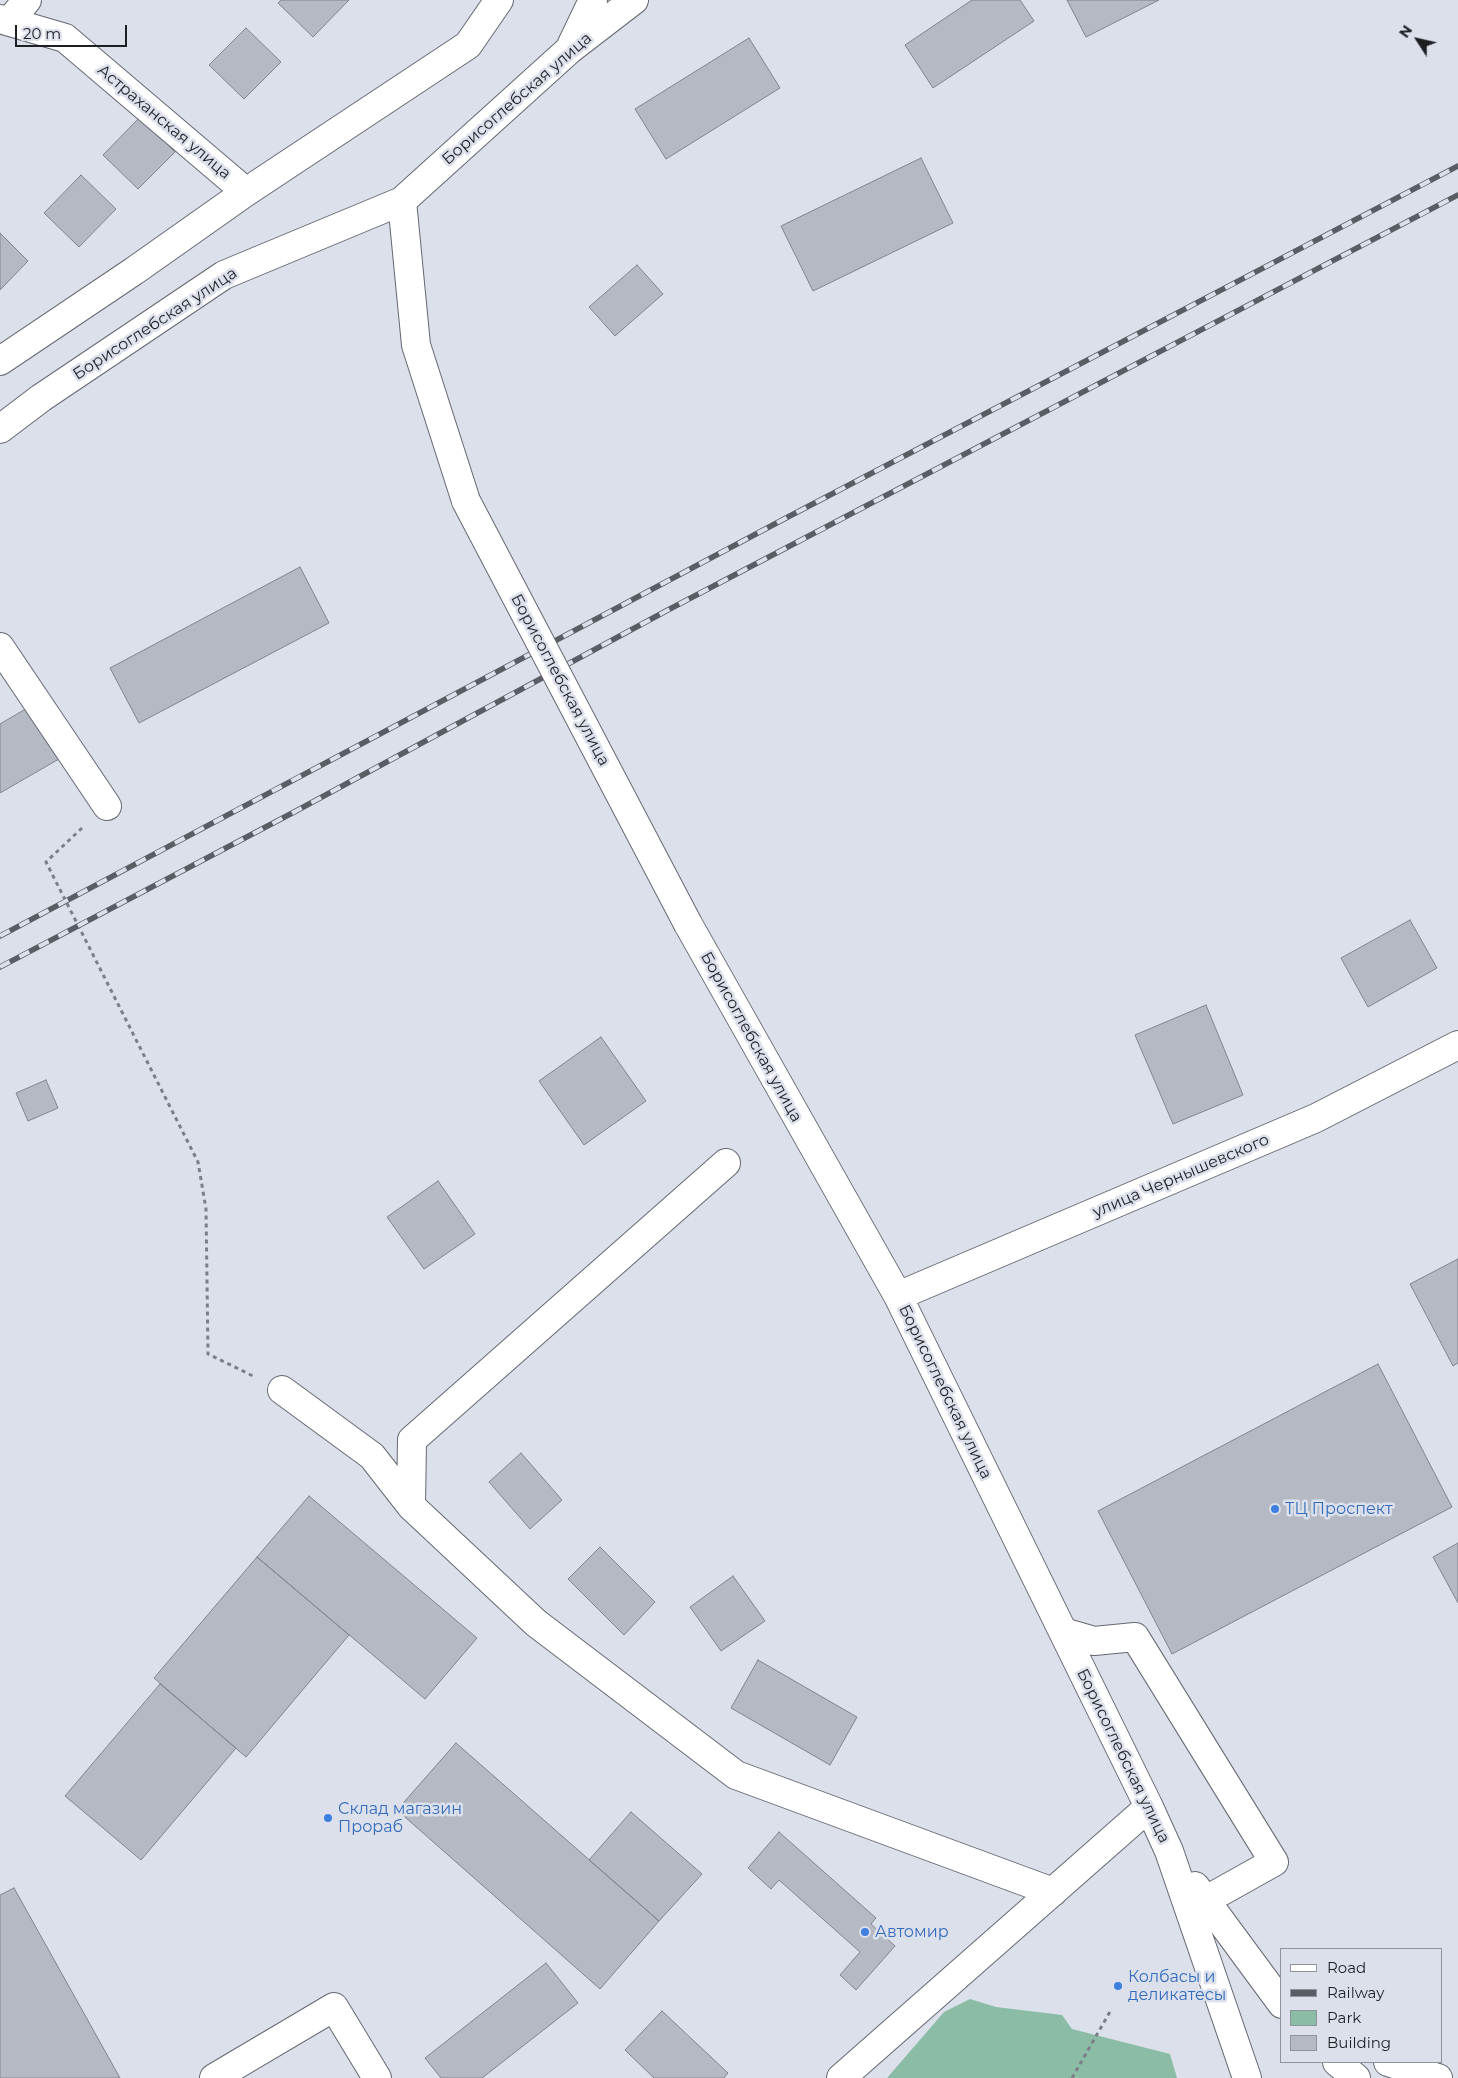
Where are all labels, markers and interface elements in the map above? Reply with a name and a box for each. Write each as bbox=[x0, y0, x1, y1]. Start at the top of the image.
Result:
scale bar bbox=[18, 15, 130, 47]
north arrow bbox=[1393, 15, 1443, 65]
text: N bbox=[1395, 22, 1416, 41]
text: 20 m bbox=[23, 24, 61, 43]
street label: Борисоглебская улица bbox=[438, 29, 596, 169]
street label: Астраханская улица bbox=[93, 61, 235, 183]
street label: Борисоглебская улица bbox=[69, 264, 241, 384]
street label: Борисоглебская улица bbox=[507, 591, 613, 769]
street label: Борисоглебская улица bbox=[696, 948, 806, 1126]
street label: улица Чернышевского bbox=[1090, 1130, 1272, 1222]
street label: Борисоглебская улица bbox=[894, 1302, 996, 1482]
place label: ТЦ Проспект bbox=[1285, 1499, 1393, 1519]
marker: ТЦ Проспект bbox=[1269, 1503, 1281, 1515]
street label: Борисоглебская улица bbox=[1072, 1666, 1174, 1846]
place label: Склад магазин Прораб bbox=[338, 1799, 462, 1837]
marker: Склад магазин Прораб bbox=[322, 1812, 334, 1824]
place label: Автомир bbox=[875, 1922, 949, 1942]
marker: Автомир bbox=[859, 1926, 871, 1938]
legend bbox=[1280, 1948, 1443, 2063]
text: Road bbox=[1327, 1958, 1366, 1977]
place label: Колбасы и деликатесы bbox=[1128, 1967, 1226, 2005]
marker: Колбасы и деликатесы bbox=[1112, 1980, 1124, 1992]
text: Railway bbox=[1327, 1983, 1384, 2002]
text: Park bbox=[1327, 2008, 1361, 2027]
text: Building bbox=[1327, 2033, 1391, 2052]

